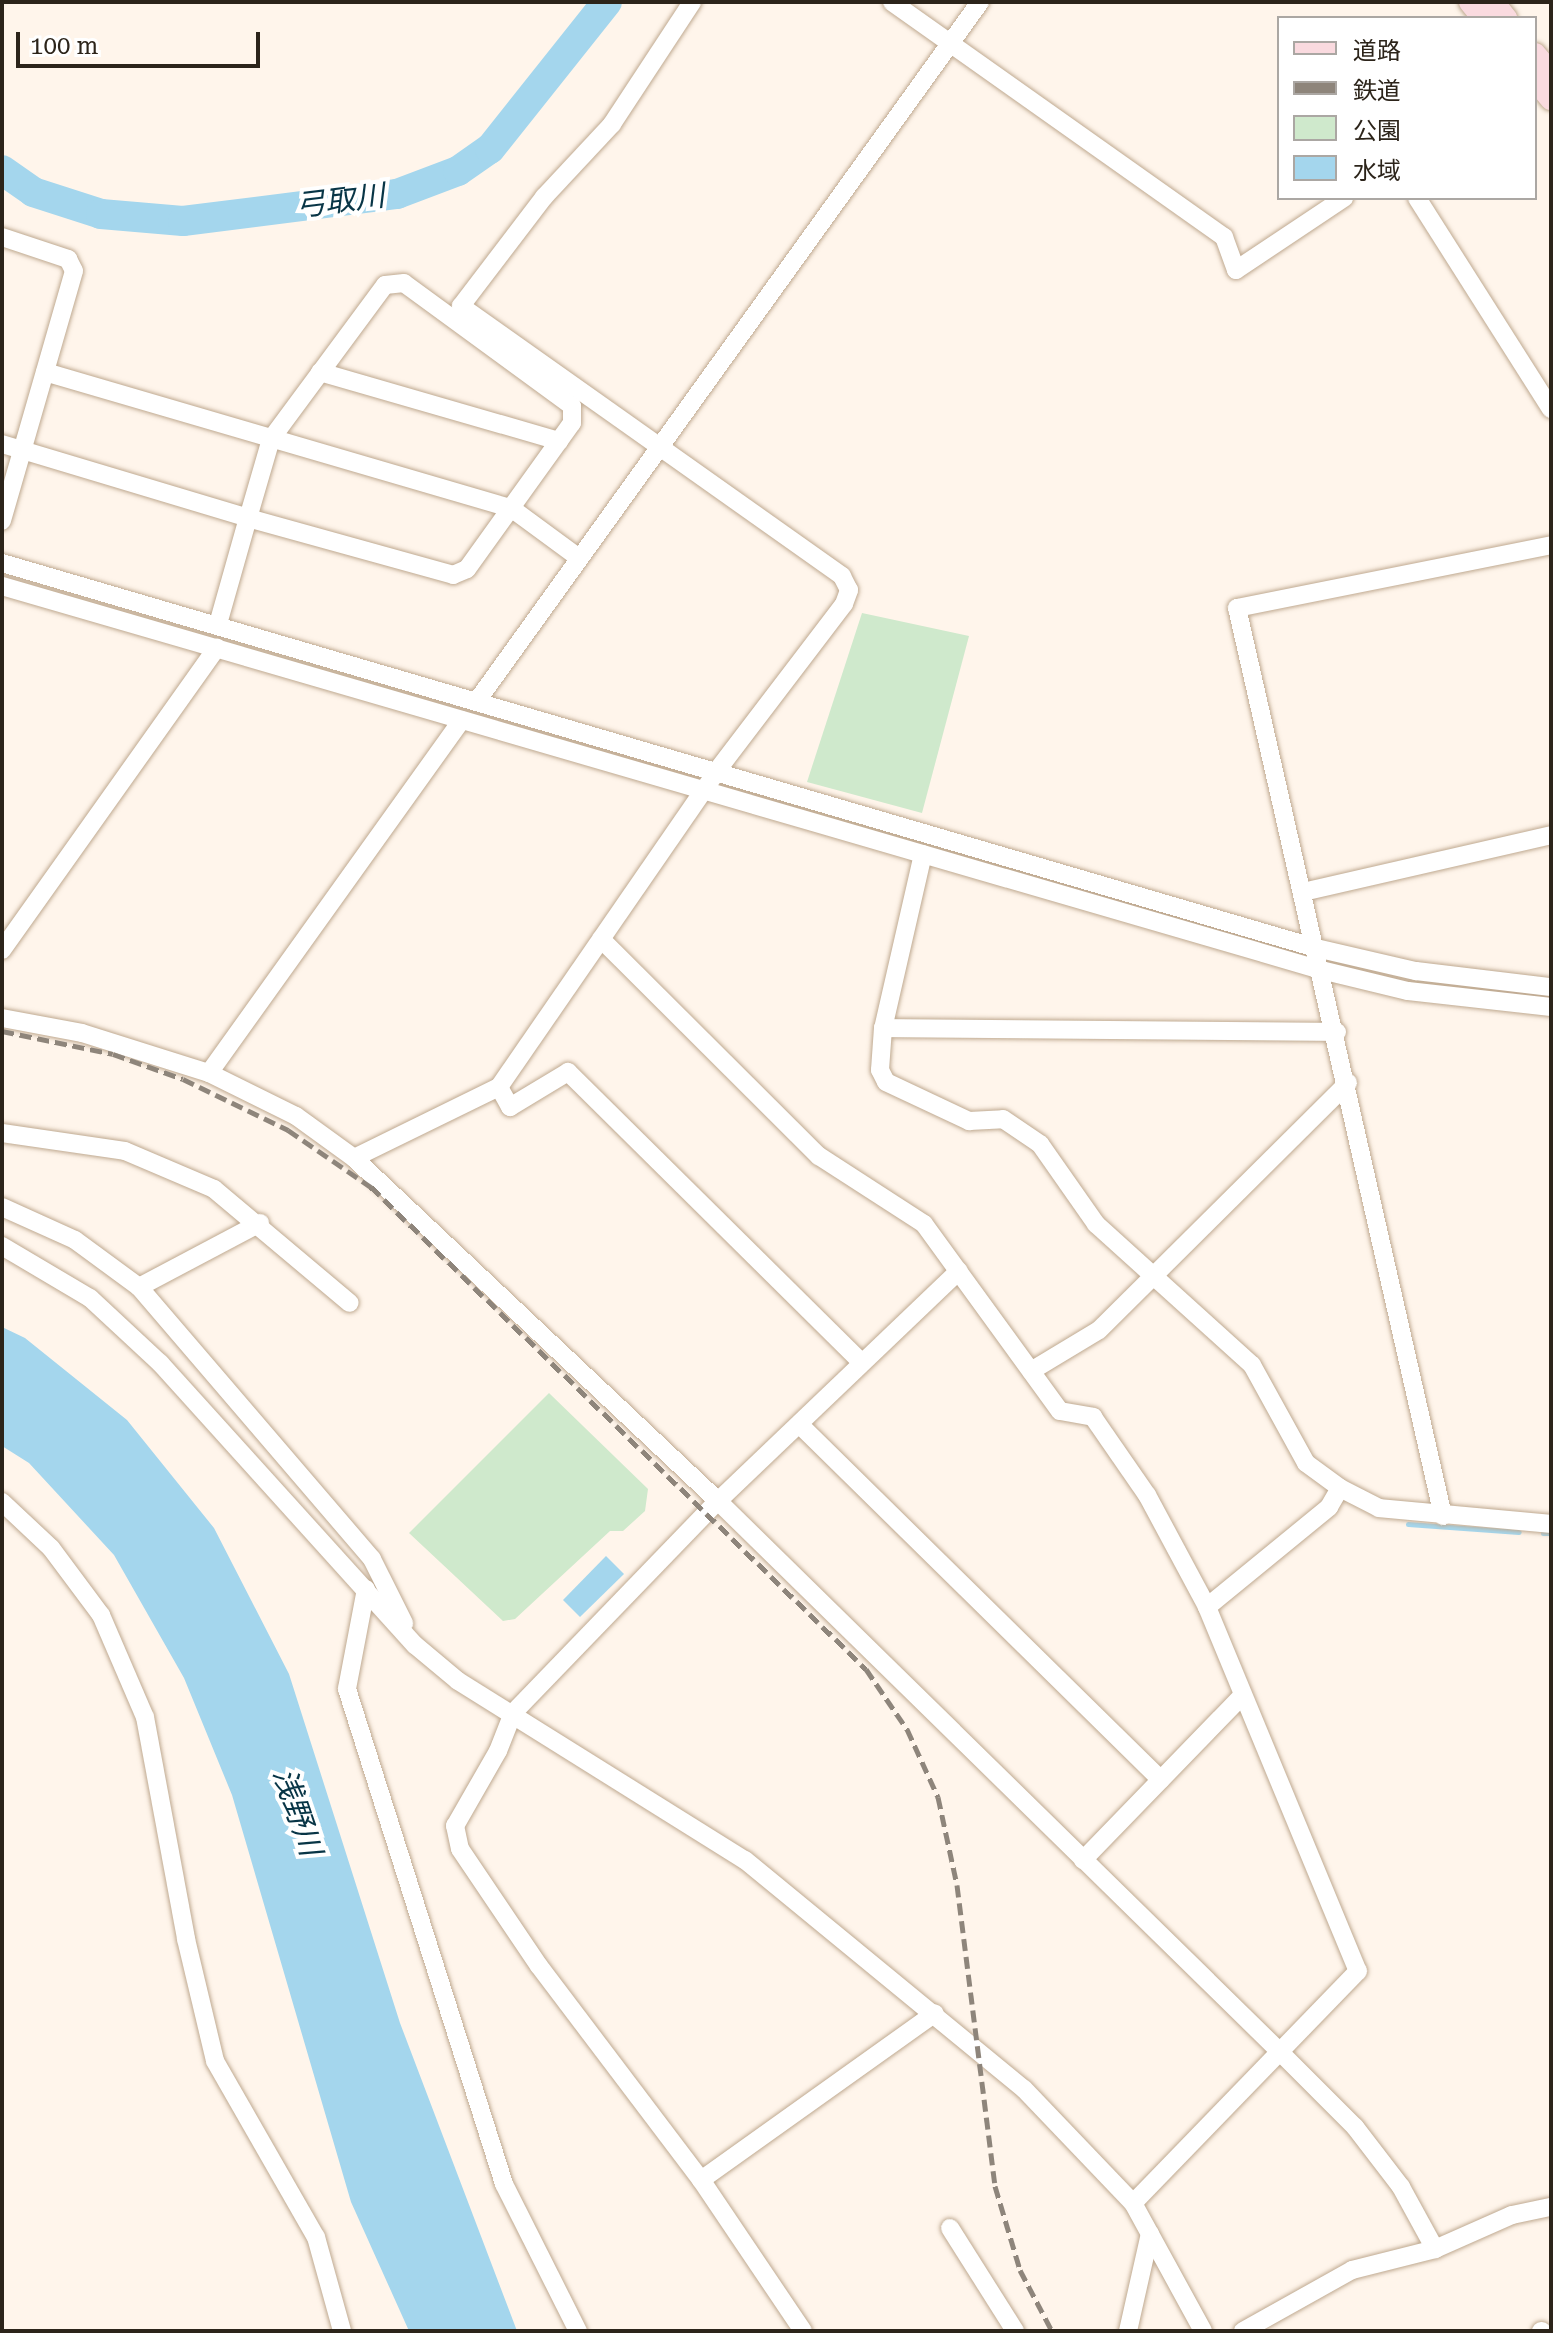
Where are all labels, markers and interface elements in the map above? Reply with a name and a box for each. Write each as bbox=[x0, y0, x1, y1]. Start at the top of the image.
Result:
scale bar bbox=[20, 16, 264, 66]
legend bbox=[1277, 16, 1537, 200]
text: 100 m bbox=[30, 32, 98, 60]
text: 道路 bbox=[1353, 37, 1401, 65]
text: 鉄道 bbox=[1353, 77, 1401, 105]
text: 公園 bbox=[1353, 117, 1401, 145]
text: 水域 bbox=[1353, 157, 1401, 185]
water label: 弓取川 bbox=[293, 178, 387, 224]
water label: 浅野川 bbox=[265, 1764, 329, 1860]

